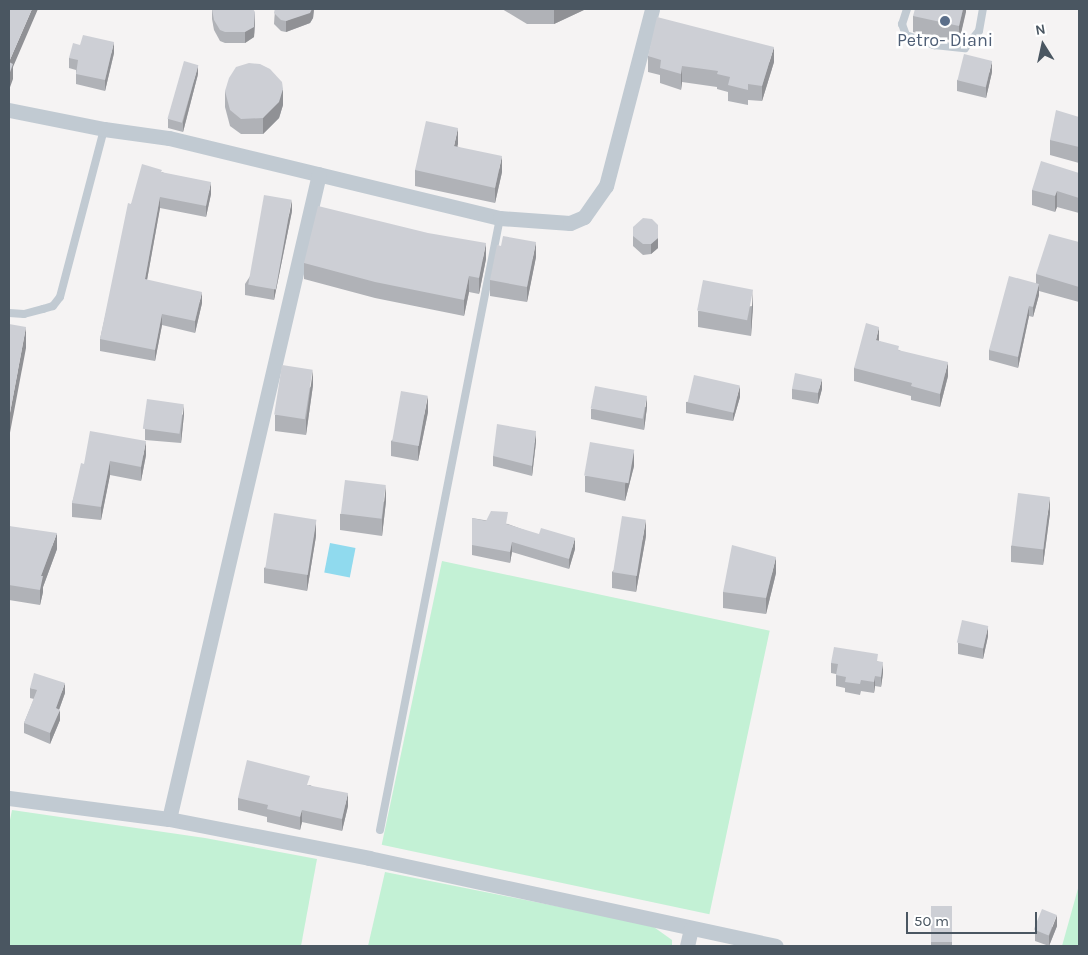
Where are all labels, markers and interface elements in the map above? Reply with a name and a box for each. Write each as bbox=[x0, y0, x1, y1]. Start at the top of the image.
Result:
marker: Petro- Diani bbox=[939, 15, 951, 27]
north arrow bbox=[1018, 20, 1068, 70]
text: N bbox=[1034, 20, 1047, 39]
place label: Petro- Diani bbox=[897, 29, 993, 51]
scale bar bbox=[908, 902, 1039, 934]
text: 50 m bbox=[914, 912, 949, 930]

